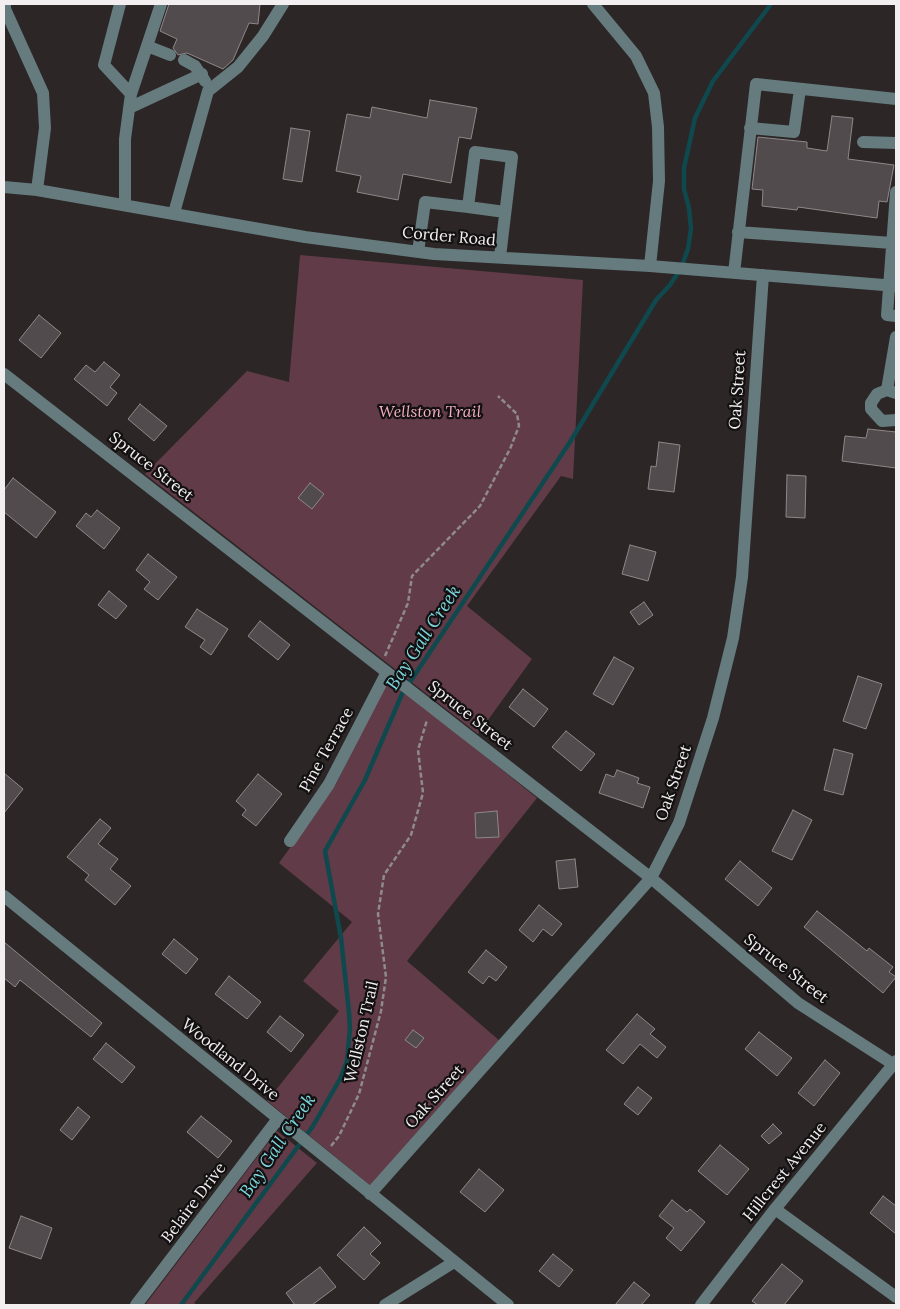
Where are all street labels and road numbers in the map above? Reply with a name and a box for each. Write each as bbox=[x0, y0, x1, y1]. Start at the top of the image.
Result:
street label: Corder Road bbox=[401, 223, 497, 251]
street label: Oak Street bbox=[726, 350, 750, 430]
street label: Spruce Street bbox=[105, 428, 197, 506]
street label: Spruce Street bbox=[424, 677, 516, 755]
street label: Pine Terrace bbox=[296, 704, 358, 796]
street label: Oak Street bbox=[652, 742, 696, 824]
street label: Spruce Street bbox=[740, 930, 832, 1008]
street label: Wellston Trail bbox=[341, 979, 383, 1085]
street label: Woodland Drive bbox=[177, 1015, 283, 1105]
street label: Oak Street bbox=[401, 1061, 469, 1133]
street label: Hillcrest Avenue bbox=[739, 1119, 831, 1225]
street label: Belaire Drive bbox=[158, 1159, 230, 1247]

